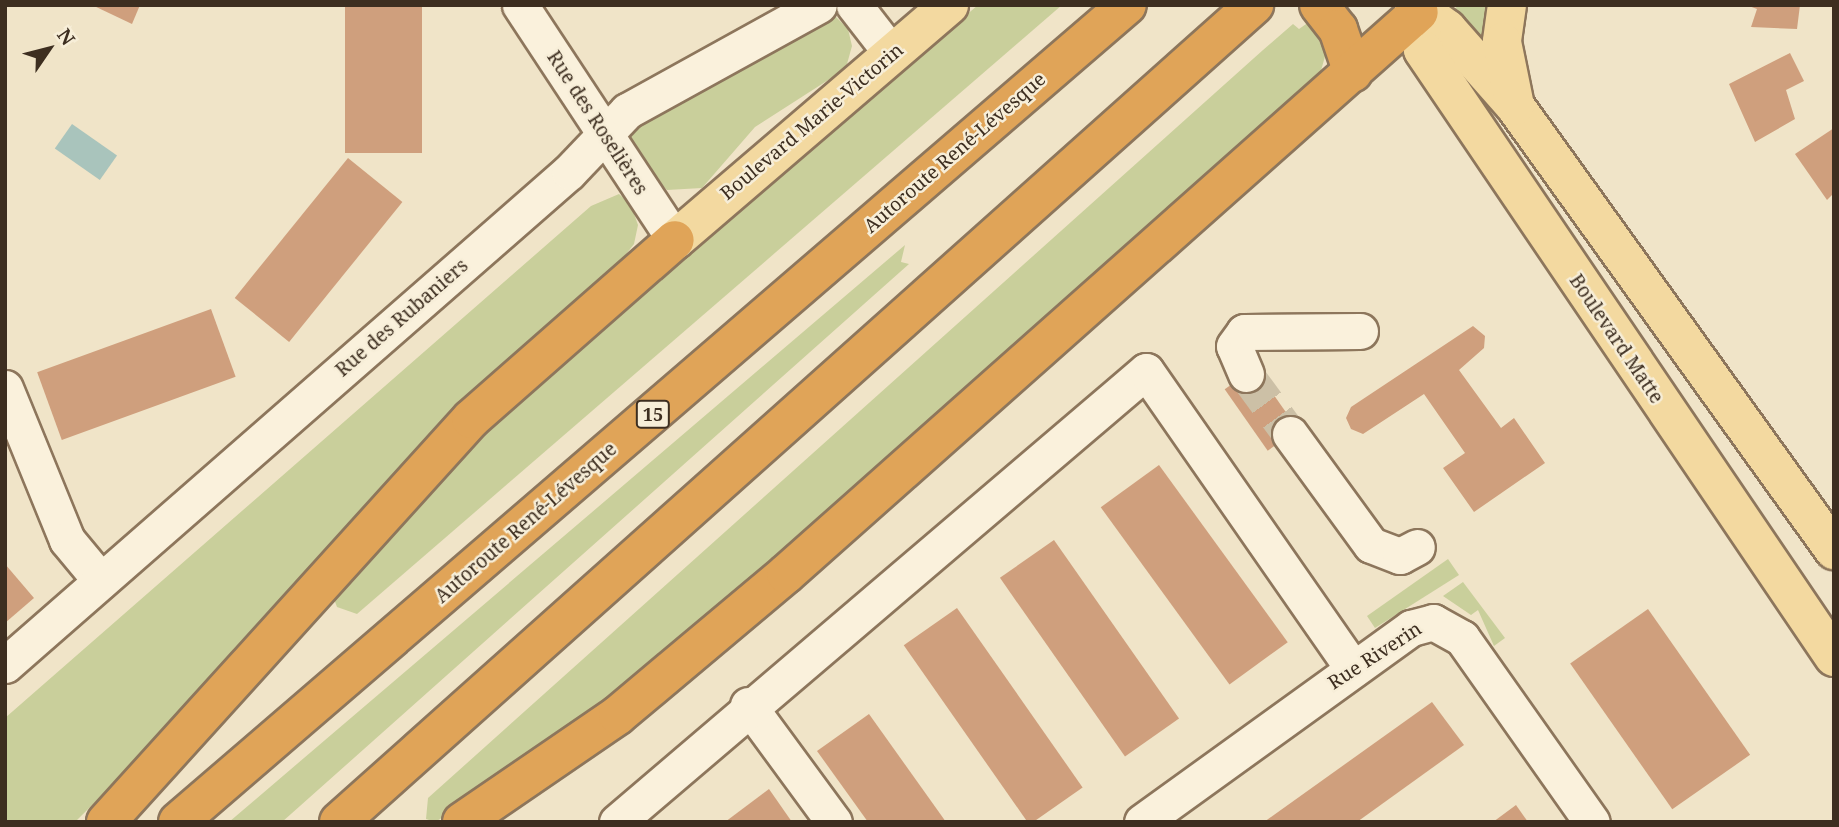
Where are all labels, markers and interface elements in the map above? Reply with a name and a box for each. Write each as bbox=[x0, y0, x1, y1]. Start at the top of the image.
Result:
north arrow bbox=[14, 14, 84, 84]
text: N bbox=[51, 23, 81, 51]
street label: Boulevard Marie-Victorin bbox=[716, 39, 908, 205]
street label: Rue des Roselières bbox=[542, 47, 652, 199]
street label: Autoroute René-Lévesque bbox=[860, 68, 1050, 238]
street label: Rue des Rubaniers bbox=[331, 254, 473, 382]
street label: Boulevard Matte bbox=[1564, 270, 1668, 408]
road number: 15 bbox=[636, 400, 670, 428]
street label: Autoroute René-Lévesque bbox=[431, 438, 621, 608]
street label: Rue Riverin bbox=[1324, 617, 1426, 695]

